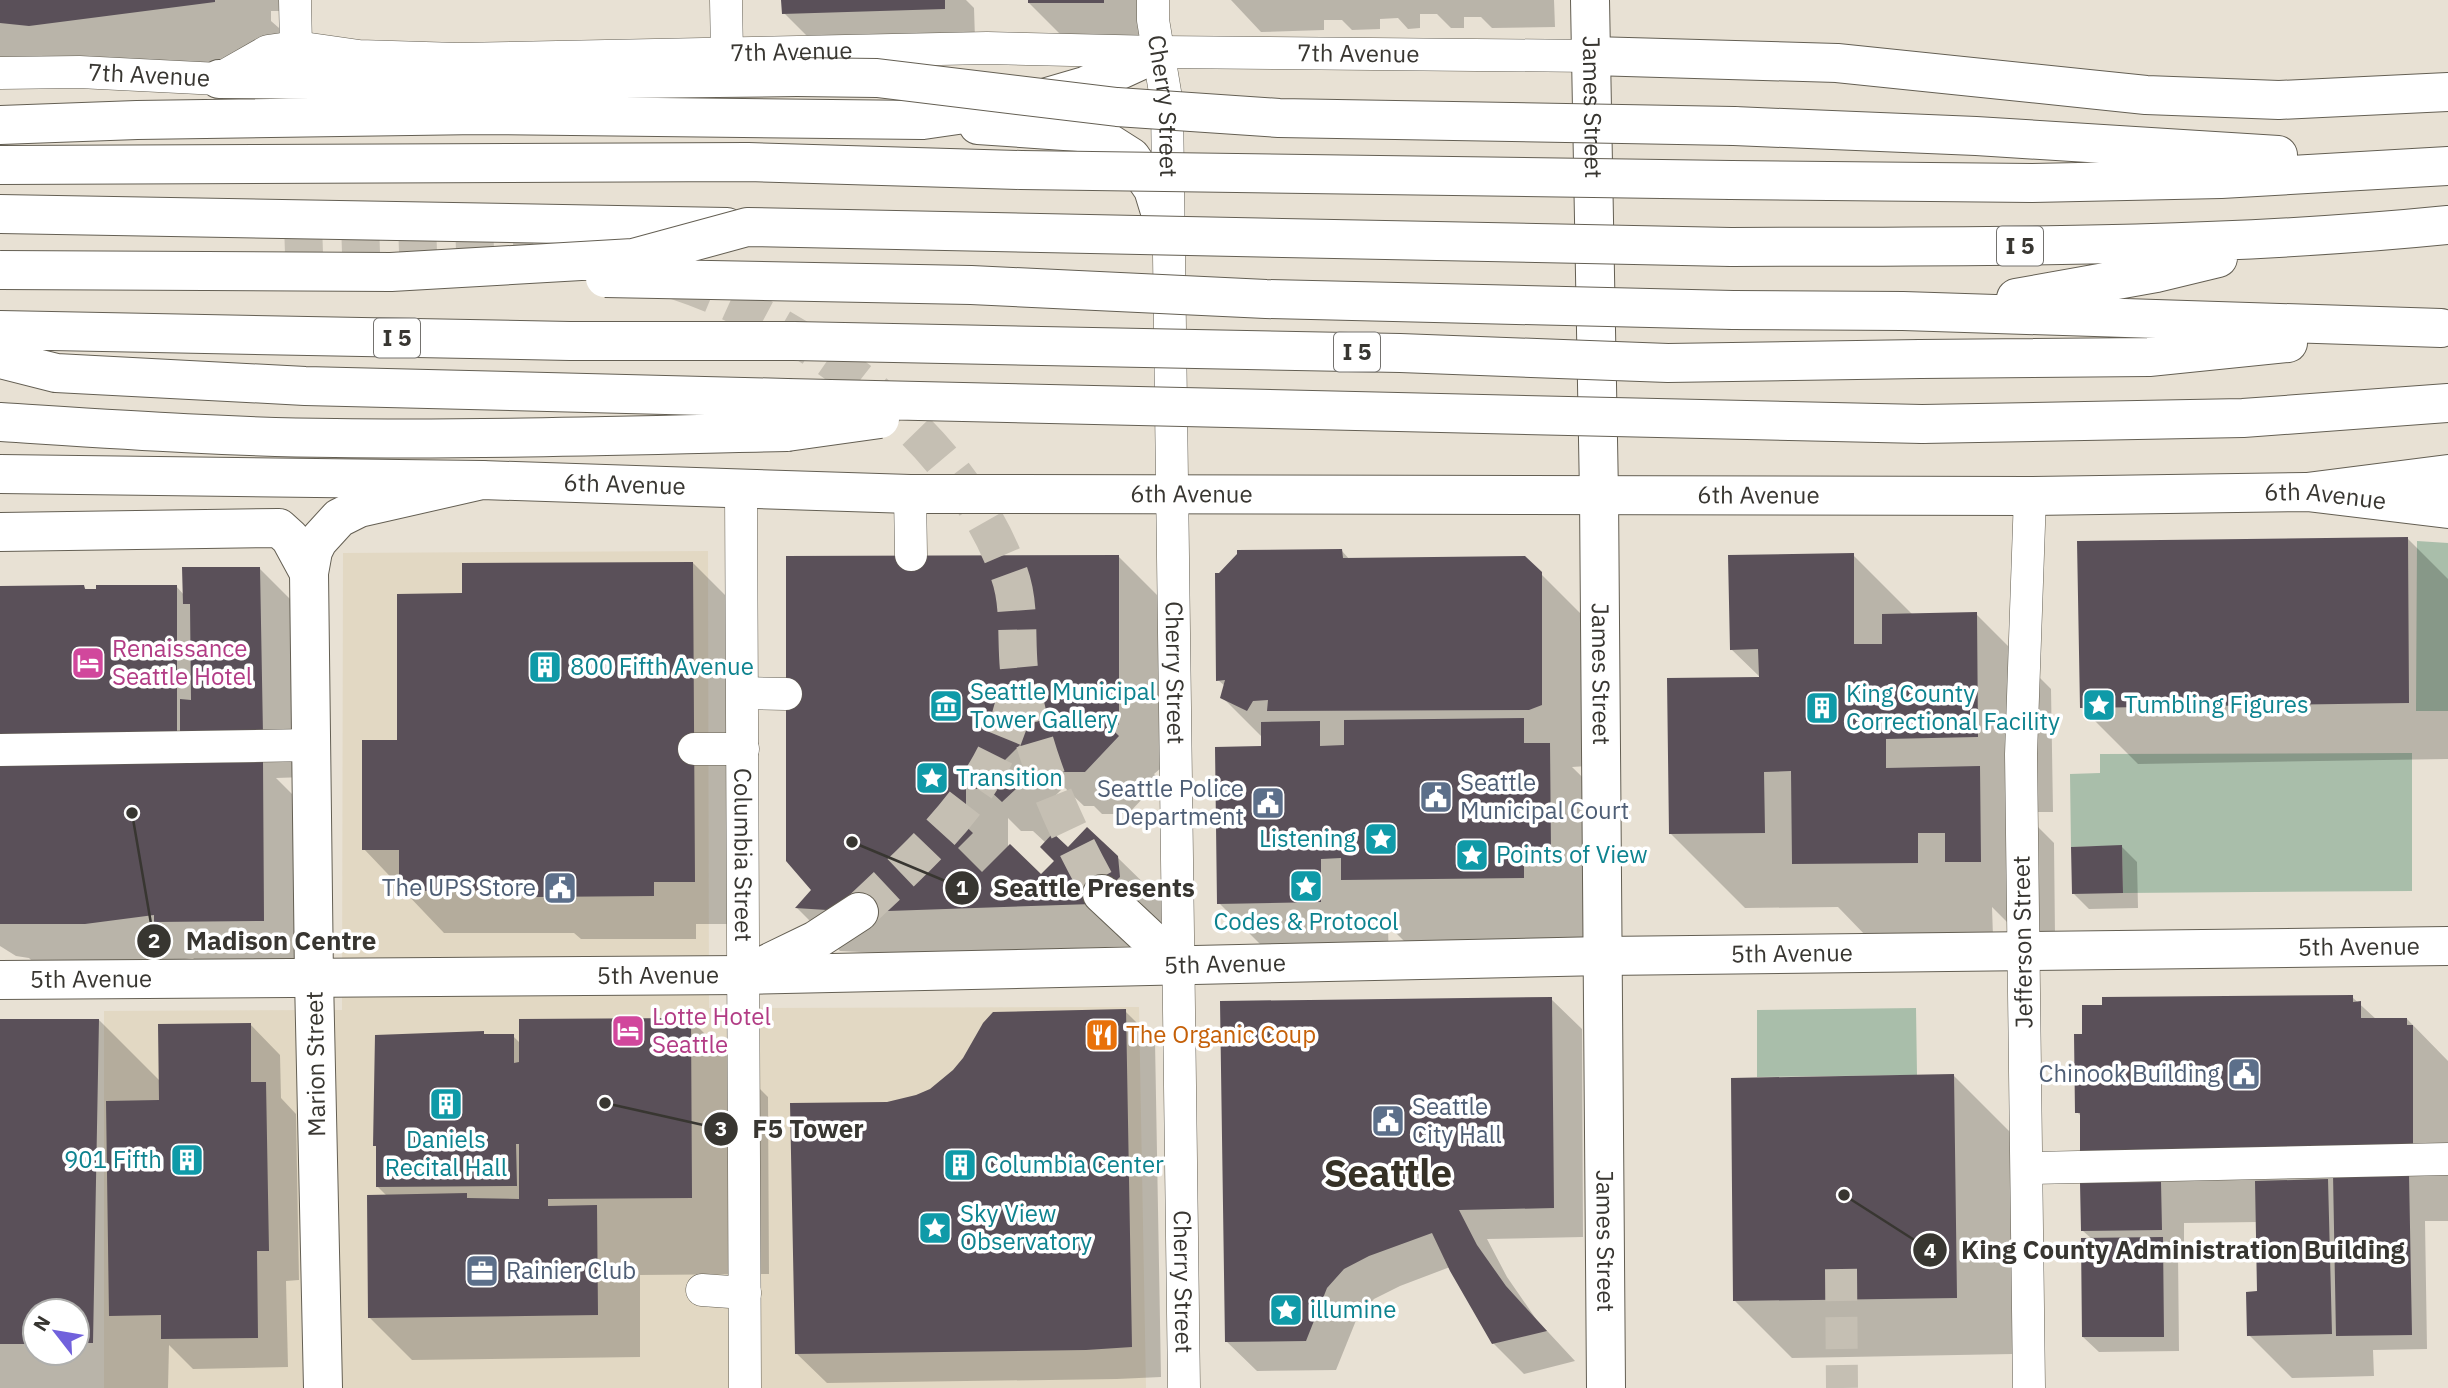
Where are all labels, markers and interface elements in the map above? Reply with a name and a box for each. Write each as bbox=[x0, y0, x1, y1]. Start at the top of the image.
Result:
street label: Cherry Street bbox=[1141, 32, 1185, 178]
street label: 7th Avenue bbox=[730, 34, 853, 68]
street label: James Street bbox=[1576, 35, 1610, 178]
street label: 7th Avenue bbox=[1297, 36, 1420, 69]
street label: 7th Avenue bbox=[87, 55, 211, 94]
road number: I 5 bbox=[1997, 227, 2043, 266]
road number: I 5 bbox=[374, 318, 420, 358]
road number: I 5 bbox=[1334, 332, 1380, 372]
street label: 6th Avenue bbox=[563, 466, 686, 502]
street label: 6th Avenue bbox=[2264, 475, 2388, 516]
street label: 6th Avenue bbox=[1130, 477, 1253, 509]
street label: 6th Avenue bbox=[1697, 478, 1820, 511]
street label: Cherry Street bbox=[1159, 601, 1192, 745]
street label: James Street bbox=[1585, 603, 1618, 745]
place label: Renaissance Seattle Hotel bbox=[112, 632, 252, 692]
hotel icon: Renaissance Seattle Hotel bbox=[69, 644, 107, 682]
building icon: 800 Fifth Avenue bbox=[526, 648, 564, 686]
place label: 800 Fifth Avenue bbox=[570, 650, 754, 682]
place label: Seattle Municipal Tower Gallery bbox=[970, 675, 1156, 735]
place label: King County Correctional Facility bbox=[1846, 677, 2060, 737]
place icon: Tumbling Figures bbox=[2080, 686, 2118, 724]
museum icon: Seattle Municipal Tower Gallery bbox=[927, 687, 965, 725]
place label: Tumbling Figures bbox=[2124, 688, 2309, 720]
building icon: King County Correctional Facility bbox=[1803, 689, 1841, 727]
place icon: Transition bbox=[913, 759, 951, 797]
place label: Transition bbox=[956, 761, 1063, 793]
place label: Seattle Municipal Court bbox=[1460, 766, 1629, 826]
street label: Columbia Street bbox=[727, 768, 760, 942]
place label: Seattle Police Department bbox=[1097, 772, 1244, 832]
public building icon: Seattle Municipal Court bbox=[1417, 778, 1455, 816]
public building icon: Seattle Police Department bbox=[1249, 784, 1287, 822]
place icon: Listening bbox=[1362, 820, 1400, 858]
place label: Listening bbox=[1259, 822, 1356, 854]
place icon: Points of View bbox=[1453, 836, 1491, 874]
place label: Points of View bbox=[1496, 838, 1648, 870]
street label: Jefferson Street bbox=[2004, 855, 2040, 1029]
callout: Seattle Presents bbox=[944, 865, 1209, 912]
place icon: Codes & Protocol bbox=[1287, 867, 1325, 905]
public building icon: The UPS Store bbox=[541, 869, 579, 907]
text: Seattle Presents bbox=[993, 870, 1195, 904]
place label: The UPS Store bbox=[382, 871, 536, 903]
text: 1 bbox=[956, 873, 969, 901]
place label: Codes & Protocol bbox=[1213, 905, 1399, 937]
callout: Madison Centre bbox=[137, 917, 391, 964]
text: Madison Centre bbox=[186, 923, 376, 957]
text: 2 bbox=[148, 926, 160, 954]
street label: 5th Avenue bbox=[2297, 929, 2420, 963]
street label: 5th Avenue bbox=[1730, 936, 1853, 969]
street label: 5th Avenue bbox=[1163, 946, 1286, 981]
street label: 5th Avenue bbox=[597, 958, 719, 991]
street label: 5th Avenue bbox=[30, 962, 152, 995]
street label: Marion Street bbox=[298, 991, 332, 1137]
place label: Lotte Hotel Seattle bbox=[652, 1000, 771, 1060]
hotel icon: Lotte Hotel Seattle bbox=[609, 1012, 647, 1050]
restaurant icon: The Organic Coup bbox=[1083, 1016, 1121, 1054]
place label: The Organic Coup bbox=[1126, 1018, 1316, 1050]
public building icon: Chinook Building bbox=[2225, 1055, 2263, 1093]
place label: Chinook Building bbox=[2039, 1057, 2220, 1089]
building icon: Daniels Recital Hall bbox=[427, 1085, 465, 1123]
place label: Seattle City Hall bbox=[1412, 1090, 1502, 1150]
public building icon: Seattle City Hall bbox=[1369, 1102, 1407, 1140]
callout: F5 Tower bbox=[703, 1105, 878, 1152]
text: F5 Tower bbox=[752, 1111, 864, 1145]
text: 3 bbox=[715, 1114, 727, 1142]
place label: Daniels Recital Hall bbox=[385, 1123, 507, 1183]
building icon: 901 Fifth bbox=[168, 1141, 206, 1179]
place label: 901 Fifth bbox=[64, 1143, 162, 1175]
building icon: Columbia Center bbox=[941, 1146, 979, 1184]
place label: Columbia Center bbox=[984, 1148, 1164, 1180]
district label: Seattle bbox=[1324, 1148, 1452, 1197]
street label: James Street bbox=[1589, 1170, 1622, 1312]
place label: Sky View Observatory bbox=[960, 1197, 1092, 1257]
place icon: Sky View Observatory bbox=[916, 1209, 954, 1247]
street label: Cherry Street bbox=[1167, 1210, 1201, 1354]
callout: King County Administration Building bbox=[1912, 1227, 2419, 1274]
text: King County Administration Building bbox=[1961, 1232, 2406, 1266]
text: 4 bbox=[1924, 1236, 1936, 1264]
office icon: Rainier Club bbox=[463, 1252, 501, 1290]
place label: Rainier Club bbox=[506, 1254, 636, 1286]
place icon: illumine bbox=[1267, 1291, 1305, 1329]
place label: illumine bbox=[1310, 1293, 1396, 1325]
north arrow bbox=[21, 1297, 91, 1367]
text: N bbox=[28, 1311, 55, 1335]

